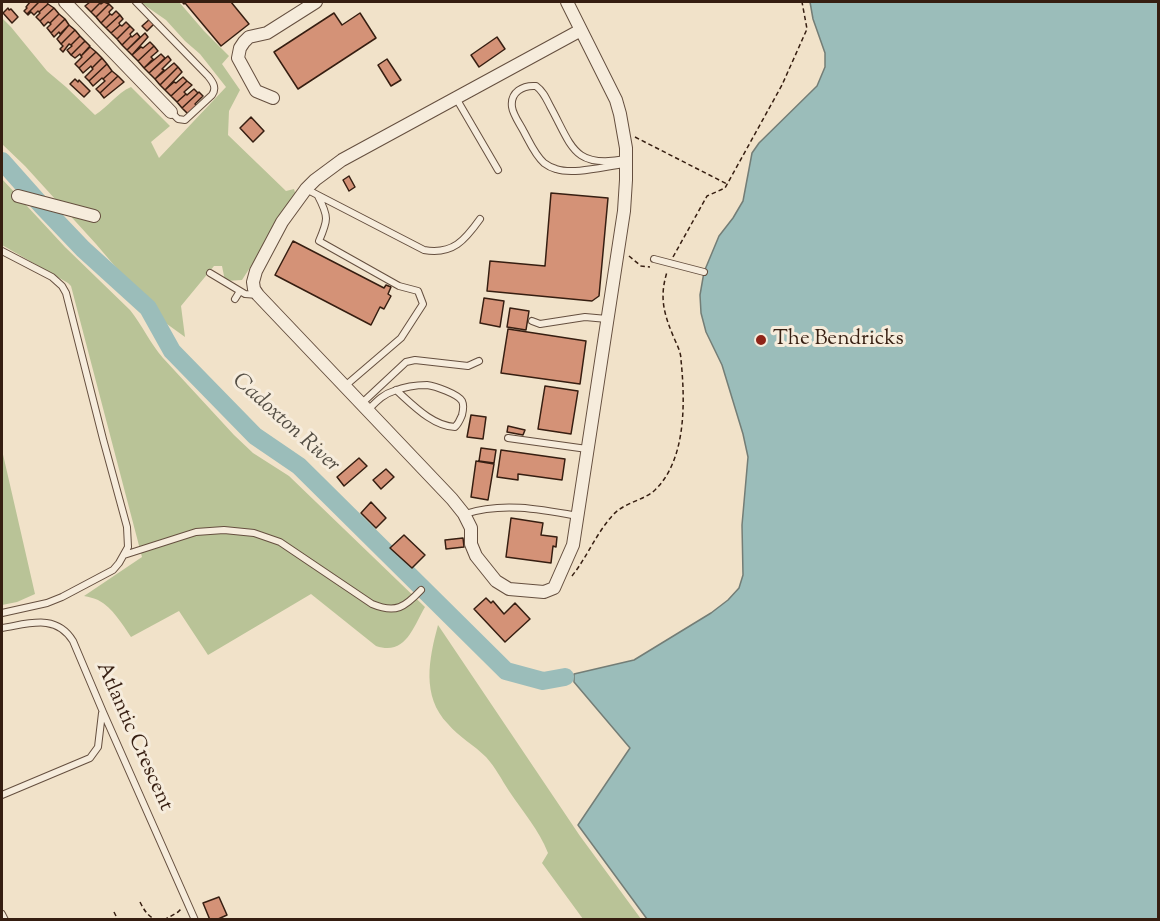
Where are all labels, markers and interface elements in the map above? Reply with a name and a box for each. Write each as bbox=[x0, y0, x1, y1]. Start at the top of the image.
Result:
place label: The Bendricks bbox=[773, 327, 904, 353]
marker: The Bendricks bbox=[754, 333, 768, 347]
water label: Cadoxton River bbox=[226, 369, 344, 479]
street label: Atlantic Crescent bbox=[89, 659, 177, 815]

